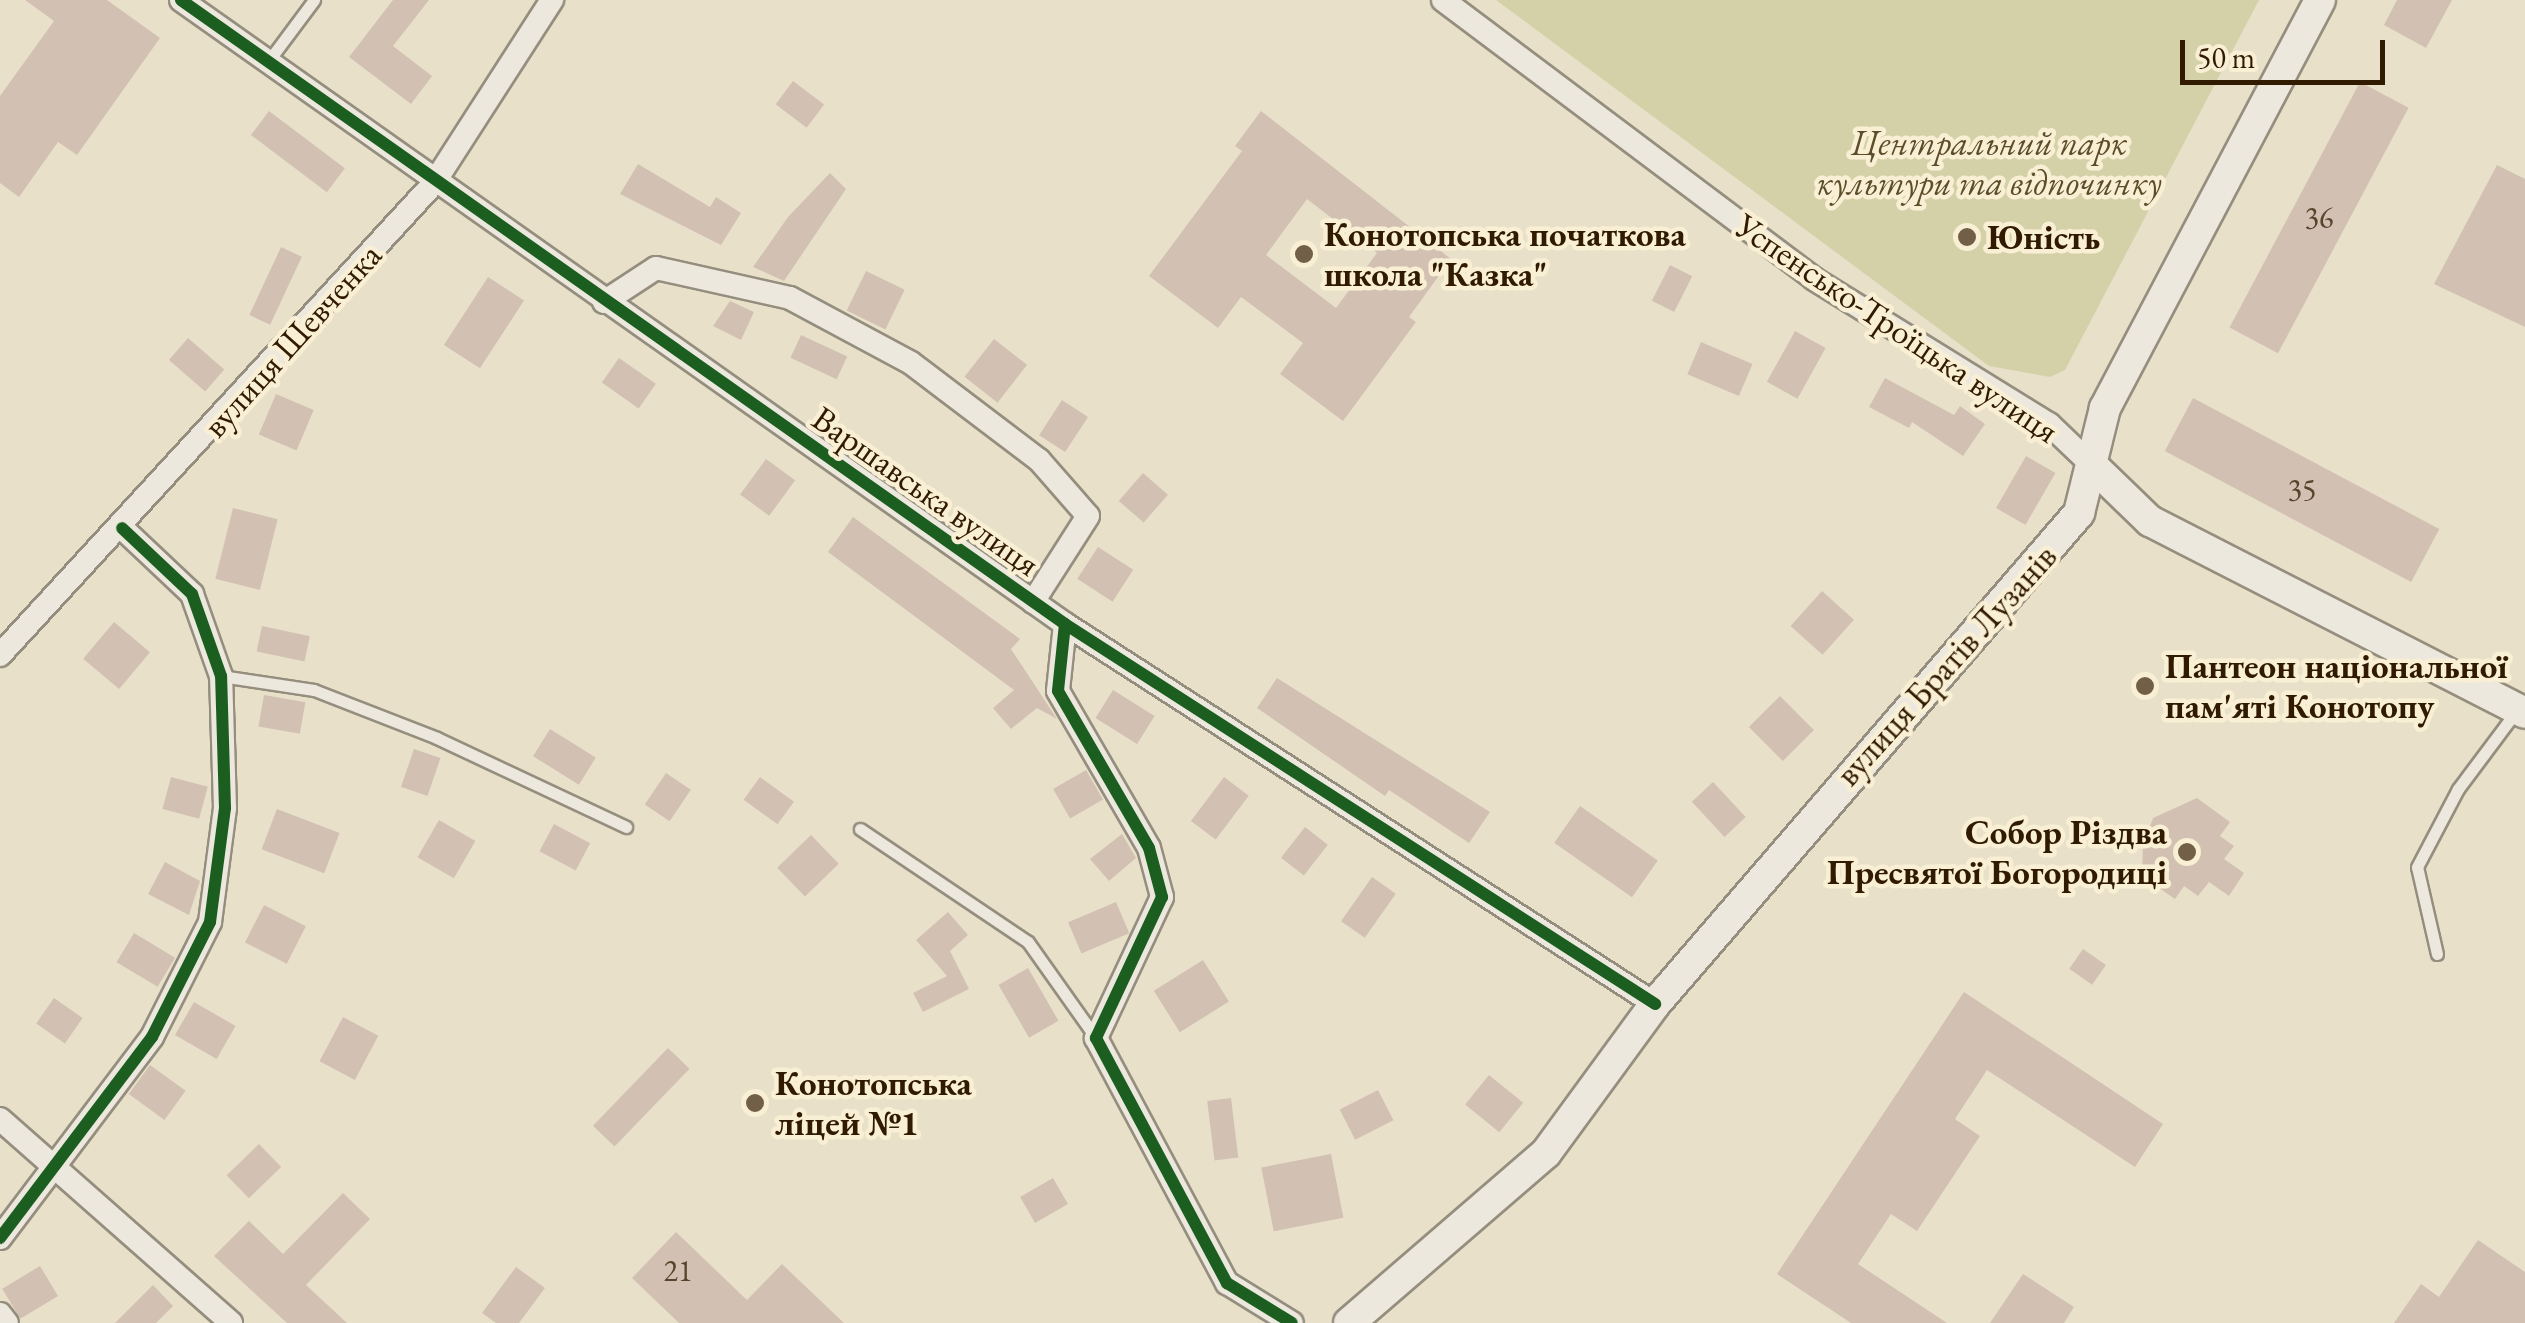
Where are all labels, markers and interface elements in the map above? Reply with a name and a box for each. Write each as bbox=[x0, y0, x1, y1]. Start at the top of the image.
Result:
scale bar bbox=[2185, 20, 2390, 82]
text: 50 m bbox=[2197, 38, 2255, 77]
park label: Центральний парк культури та відпочинку bbox=[1816, 122, 2162, 204]
house number: 36 bbox=[2305, 200, 2333, 236]
street label: Успенсько-Троїцька вулиця bbox=[1727, 204, 2067, 452]
place label: Конотопська початкова школа "Казка" bbox=[1324, 213, 1686, 295]
place label: Юність bbox=[1987, 216, 2100, 258]
marker: Юність bbox=[1956, 226, 1978, 248]
street label: вулиця Шевченка bbox=[194, 234, 390, 446]
marker: Конотопська початкова школа "Казка" bbox=[1293, 243, 1315, 265]
street label: Варшавська вулиця bbox=[804, 397, 1048, 585]
house number: 35 bbox=[2288, 472, 2316, 508]
street label: вулиця Братів Лузанів bbox=[1827, 536, 2065, 794]
place label: Пантеон національної пам'яті Конотопу bbox=[2165, 645, 2508, 727]
marker: Пантеон національної пам'яті Конотопу bbox=[2134, 675, 2156, 697]
place label: Собор Різдва Пресвятої Богородиці bbox=[1827, 811, 2167, 893]
marker: Собор Різдва Пресвятої Богородиці bbox=[2176, 841, 2198, 863]
place label: Конотопська ліцей №1 bbox=[775, 1062, 972, 1144]
marker: Конотопська ліцей №1 bbox=[744, 1092, 766, 1114]
house number: 21 bbox=[664, 1253, 692, 1289]

